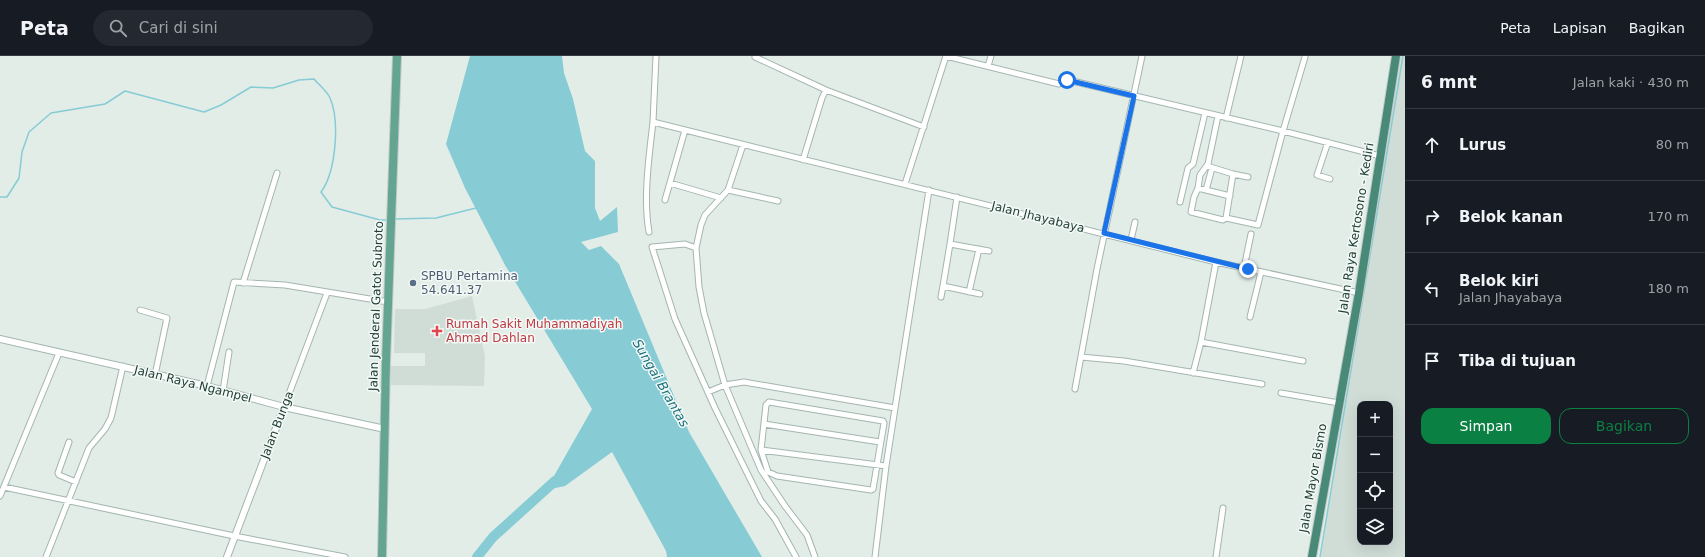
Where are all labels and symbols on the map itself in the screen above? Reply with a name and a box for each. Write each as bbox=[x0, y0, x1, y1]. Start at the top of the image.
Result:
route start bbox=[1058, 71, 1076, 89]
street label: Jalan Raya Kertosono - Kediri bbox=[1335, 142, 1376, 315]
street label: Jalan Jhayabaya bbox=[989, 198, 1086, 235]
street label: Jalan Jenderal Gatot Subroto bbox=[366, 221, 386, 392]
route end bbox=[1239, 260, 1257, 278]
place label: SPBU Pertamina 54.641.37 bbox=[421, 269, 518, 297]
marker: SPBU Pertamina 54.641.37 bbox=[408, 278, 418, 288]
place label: Rumah Sakit Muhammadiyah Ahmad Dahlan bbox=[446, 317, 622, 345]
marker: Rumah Sakit Muhammadiyah Ahmad Dahlan bbox=[431, 325, 443, 337]
water label: Sungai Brantas bbox=[630, 336, 692, 430]
street label: Jalan Raya Ngampel bbox=[132, 362, 253, 405]
street label: Jalan Bunga bbox=[257, 389, 296, 462]
street label: Jalan Mayor Bismo bbox=[1296, 422, 1330, 535]

